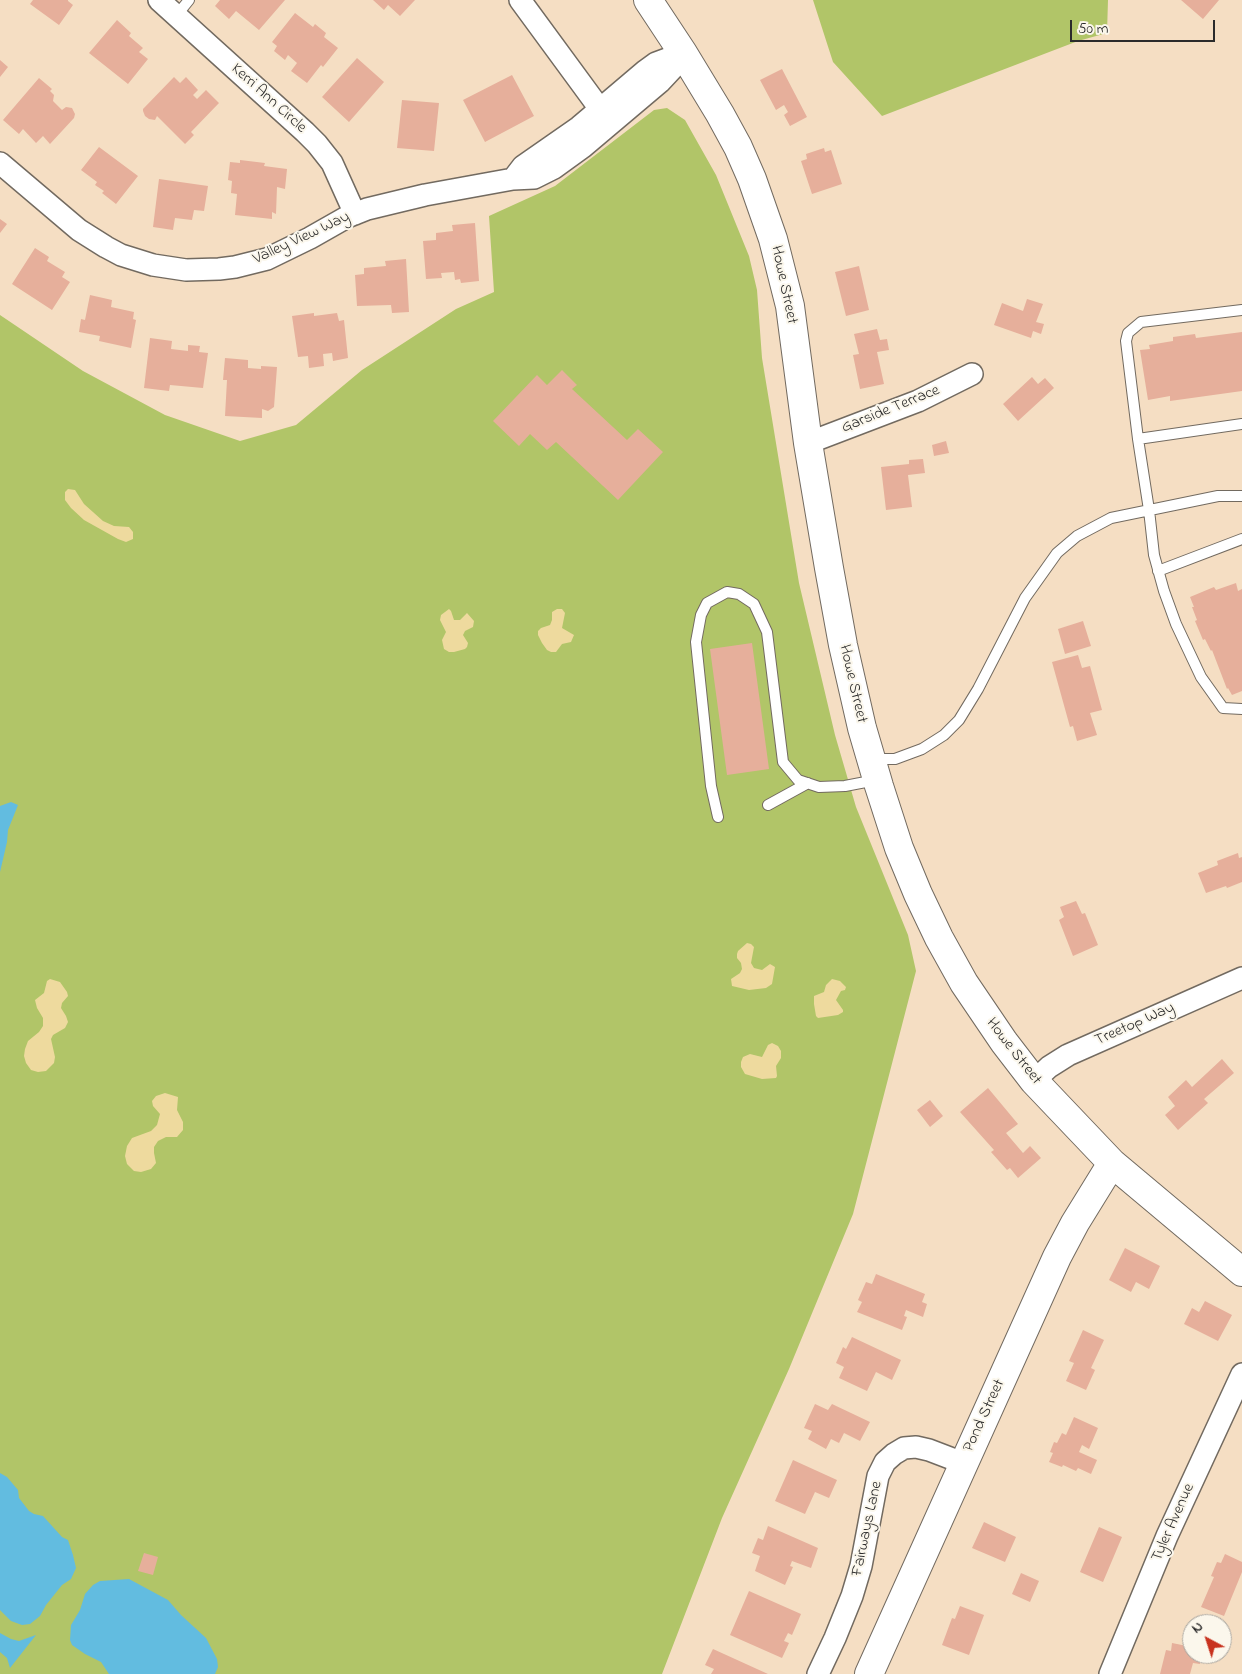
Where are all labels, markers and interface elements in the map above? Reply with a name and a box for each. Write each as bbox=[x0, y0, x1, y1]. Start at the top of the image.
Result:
scale bar bbox=[1072, 10, 1217, 42]
text: 50 m bbox=[1078, 18, 1108, 40]
street label: Kerri Ann Circle bbox=[226, 60, 310, 138]
street label: Valley View Way bbox=[251, 208, 353, 270]
street label: Howe Street bbox=[765, 244, 801, 326]
street label: Garside Terrace bbox=[839, 382, 943, 438]
street label: Howe Street bbox=[834, 643, 870, 725]
street label: Treetop Way bbox=[1092, 999, 1178, 1051]
street label: Howe Street bbox=[981, 1015, 1045, 1089]
street label: Pond Street bbox=[960, 1377, 1010, 1455]
street label: Fairways Lane bbox=[849, 1480, 887, 1578]
street label: Tyler Avenue bbox=[1148, 1481, 1200, 1565]
north arrow bbox=[1182, 1614, 1232, 1664]
text: N bbox=[1187, 1617, 1208, 1639]

